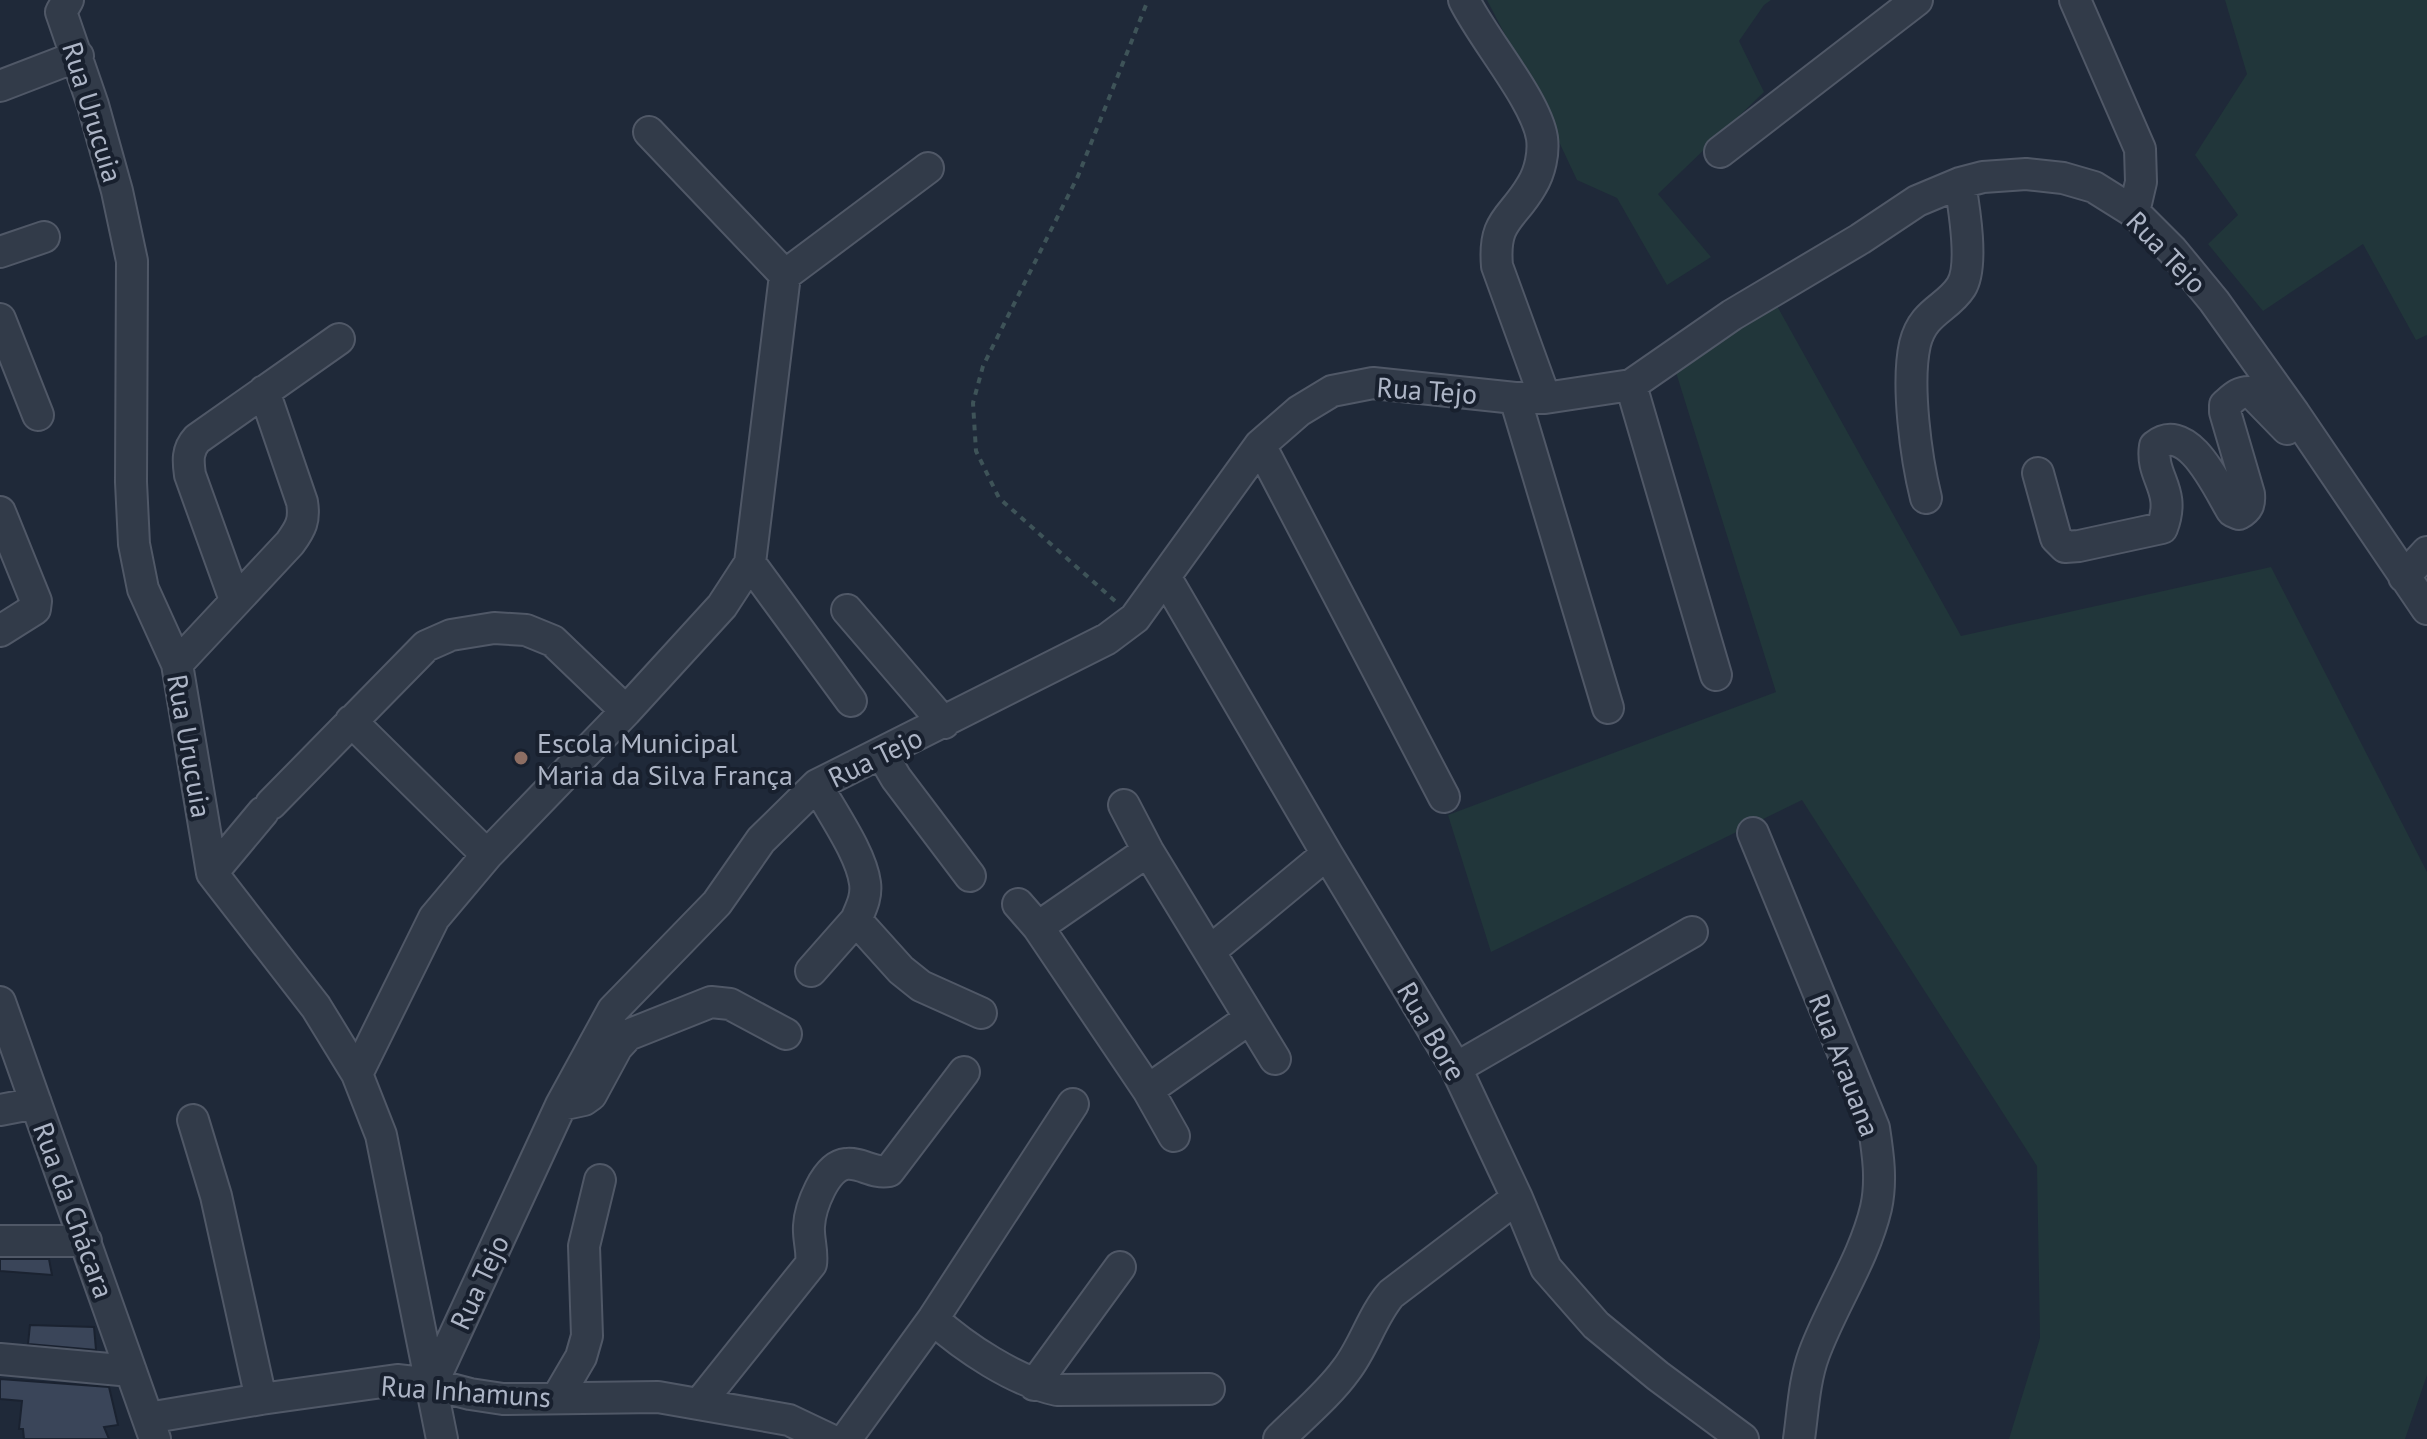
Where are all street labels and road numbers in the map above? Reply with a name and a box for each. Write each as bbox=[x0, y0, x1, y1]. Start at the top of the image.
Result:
street label: Rua Urucuia bbox=[54, 37, 132, 187]
street label: Rua Tejo bbox=[2119, 203, 2215, 301]
street label: Rua Tejo bbox=[1376, 368, 1478, 412]
street label: Rua Urucuia bbox=[159, 671, 221, 821]
street label: Rua Tejo bbox=[822, 718, 928, 796]
street label: Rua Bore bbox=[1389, 975, 1475, 1087]
street label: Rua Arauana bbox=[1801, 988, 1889, 1142]
street label: Rua da Chácara bbox=[25, 1117, 123, 1303]
street label: Rua Tejo bbox=[441, 1229, 517, 1335]
street label: Rua Inhamuns bbox=[380, 1367, 552, 1415]

